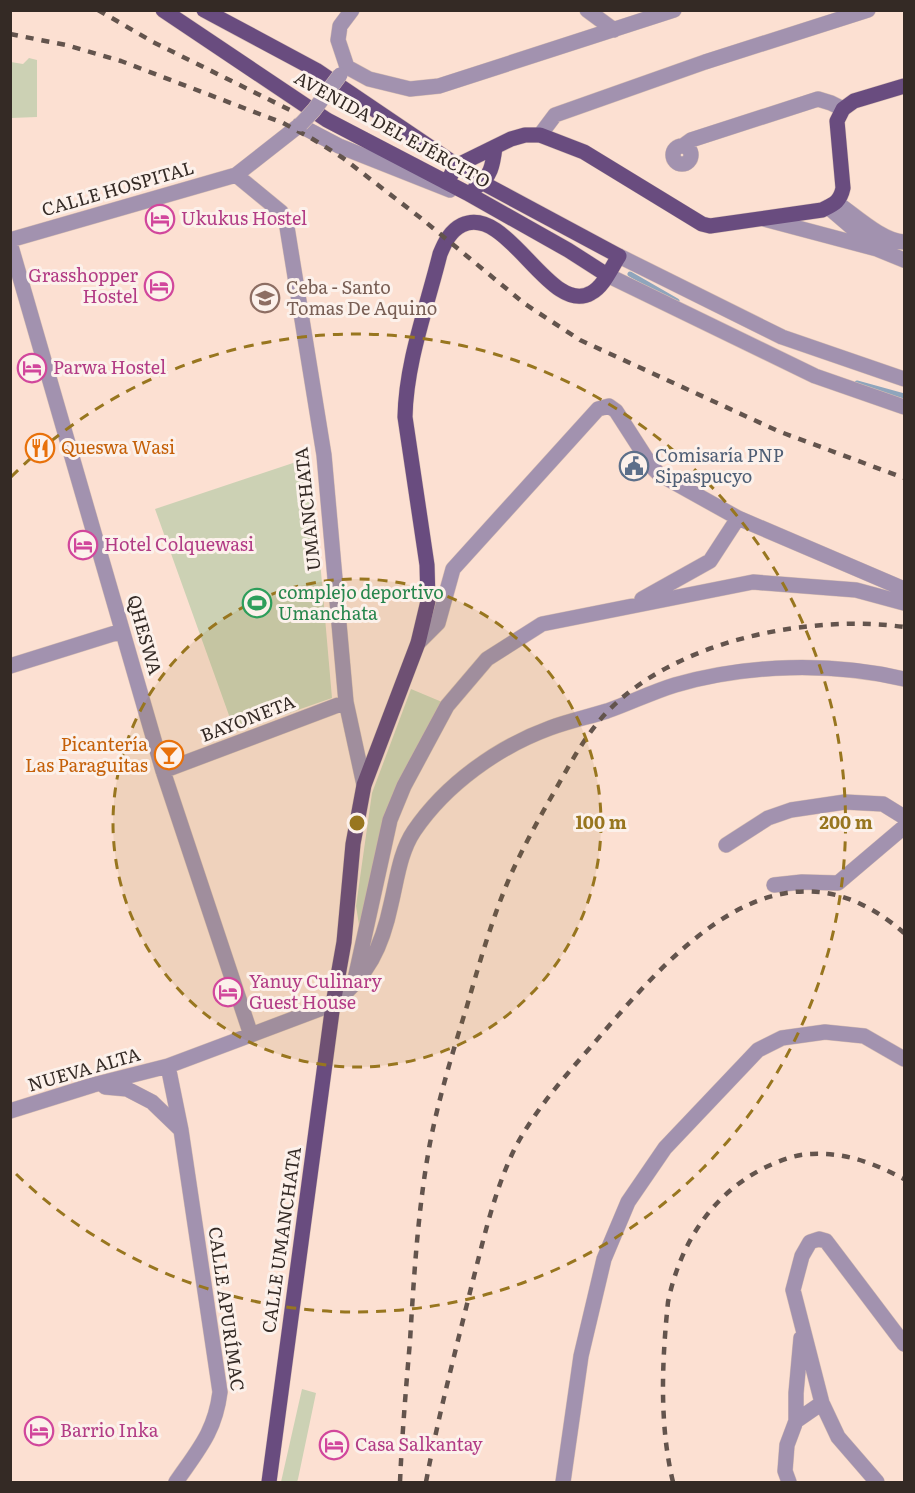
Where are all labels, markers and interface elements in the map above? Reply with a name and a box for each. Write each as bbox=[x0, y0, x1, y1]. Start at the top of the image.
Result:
street label: AVENIDA DEL EJÉRCITO bbox=[290, 63, 496, 194]
street label: CALLE HOSPITAL bbox=[38, 153, 197, 222]
hotel icon: Ukukus Hostel bbox=[144, 203, 176, 235]
place label: Ukukus Hostel bbox=[181, 204, 307, 231]
place label: Grasshopper Hostel bbox=[28, 261, 138, 309]
hotel icon: Grasshopper Hostel bbox=[143, 270, 175, 302]
place label: Ceba - Santo Tomas De Aquino bbox=[286, 273, 437, 321]
school or university icon: Ceba - Santo Tomas De Aquino bbox=[249, 282, 281, 314]
hotel icon: Parwa Hostel bbox=[16, 352, 48, 384]
place label: Parwa Hostel bbox=[53, 353, 166, 380]
restaurant icon: Queswa Wasi bbox=[24, 432, 56, 464]
place label: Queswa Wasi bbox=[61, 433, 175, 460]
place label: Comisaría PNP Sipaspucyo bbox=[655, 441, 784, 489]
street label: UMANCHATA bbox=[287, 446, 326, 572]
public building icon: Comisaría PNP Sipaspucyo bbox=[618, 450, 650, 482]
hotel icon: Hotel Colquewasi bbox=[67, 529, 99, 561]
place label: Hotel Colquewasi bbox=[104, 530, 254, 557]
place label: complejo deportivo Umanchata bbox=[278, 578, 444, 626]
sports icon: complejo deportivo Umanchata bbox=[241, 587, 273, 619]
street label: QHESWA bbox=[121, 591, 170, 678]
street label: BAYONETA bbox=[196, 687, 299, 748]
place label: Picantería Las Paraguitas bbox=[25, 730, 148, 778]
bar icon: Picantería Las Paraguitas bbox=[153, 739, 185, 771]
text: 100 m bbox=[575, 808, 627, 835]
text: 200 m bbox=[819, 808, 873, 835]
centre of rings bbox=[347, 813, 367, 833]
place label: Yanuy Culinary Guest House bbox=[249, 967, 383, 1015]
hotel icon: Yanuy Culinary Guest House bbox=[212, 976, 244, 1008]
street label: NUEVA ALTA bbox=[24, 1040, 143, 1098]
street label: CALLE UMANCHATA bbox=[254, 1145, 307, 1335]
street label: CALLE APURÍMAC bbox=[203, 1225, 252, 1393]
hotel icon: Barrio Inka bbox=[23, 1415, 55, 1447]
place label: Barrio Inka bbox=[60, 1416, 159, 1443]
hotel icon: Casa Salkantay bbox=[318, 1429, 350, 1461]
place label: Casa Salkantay bbox=[355, 1430, 483, 1457]

